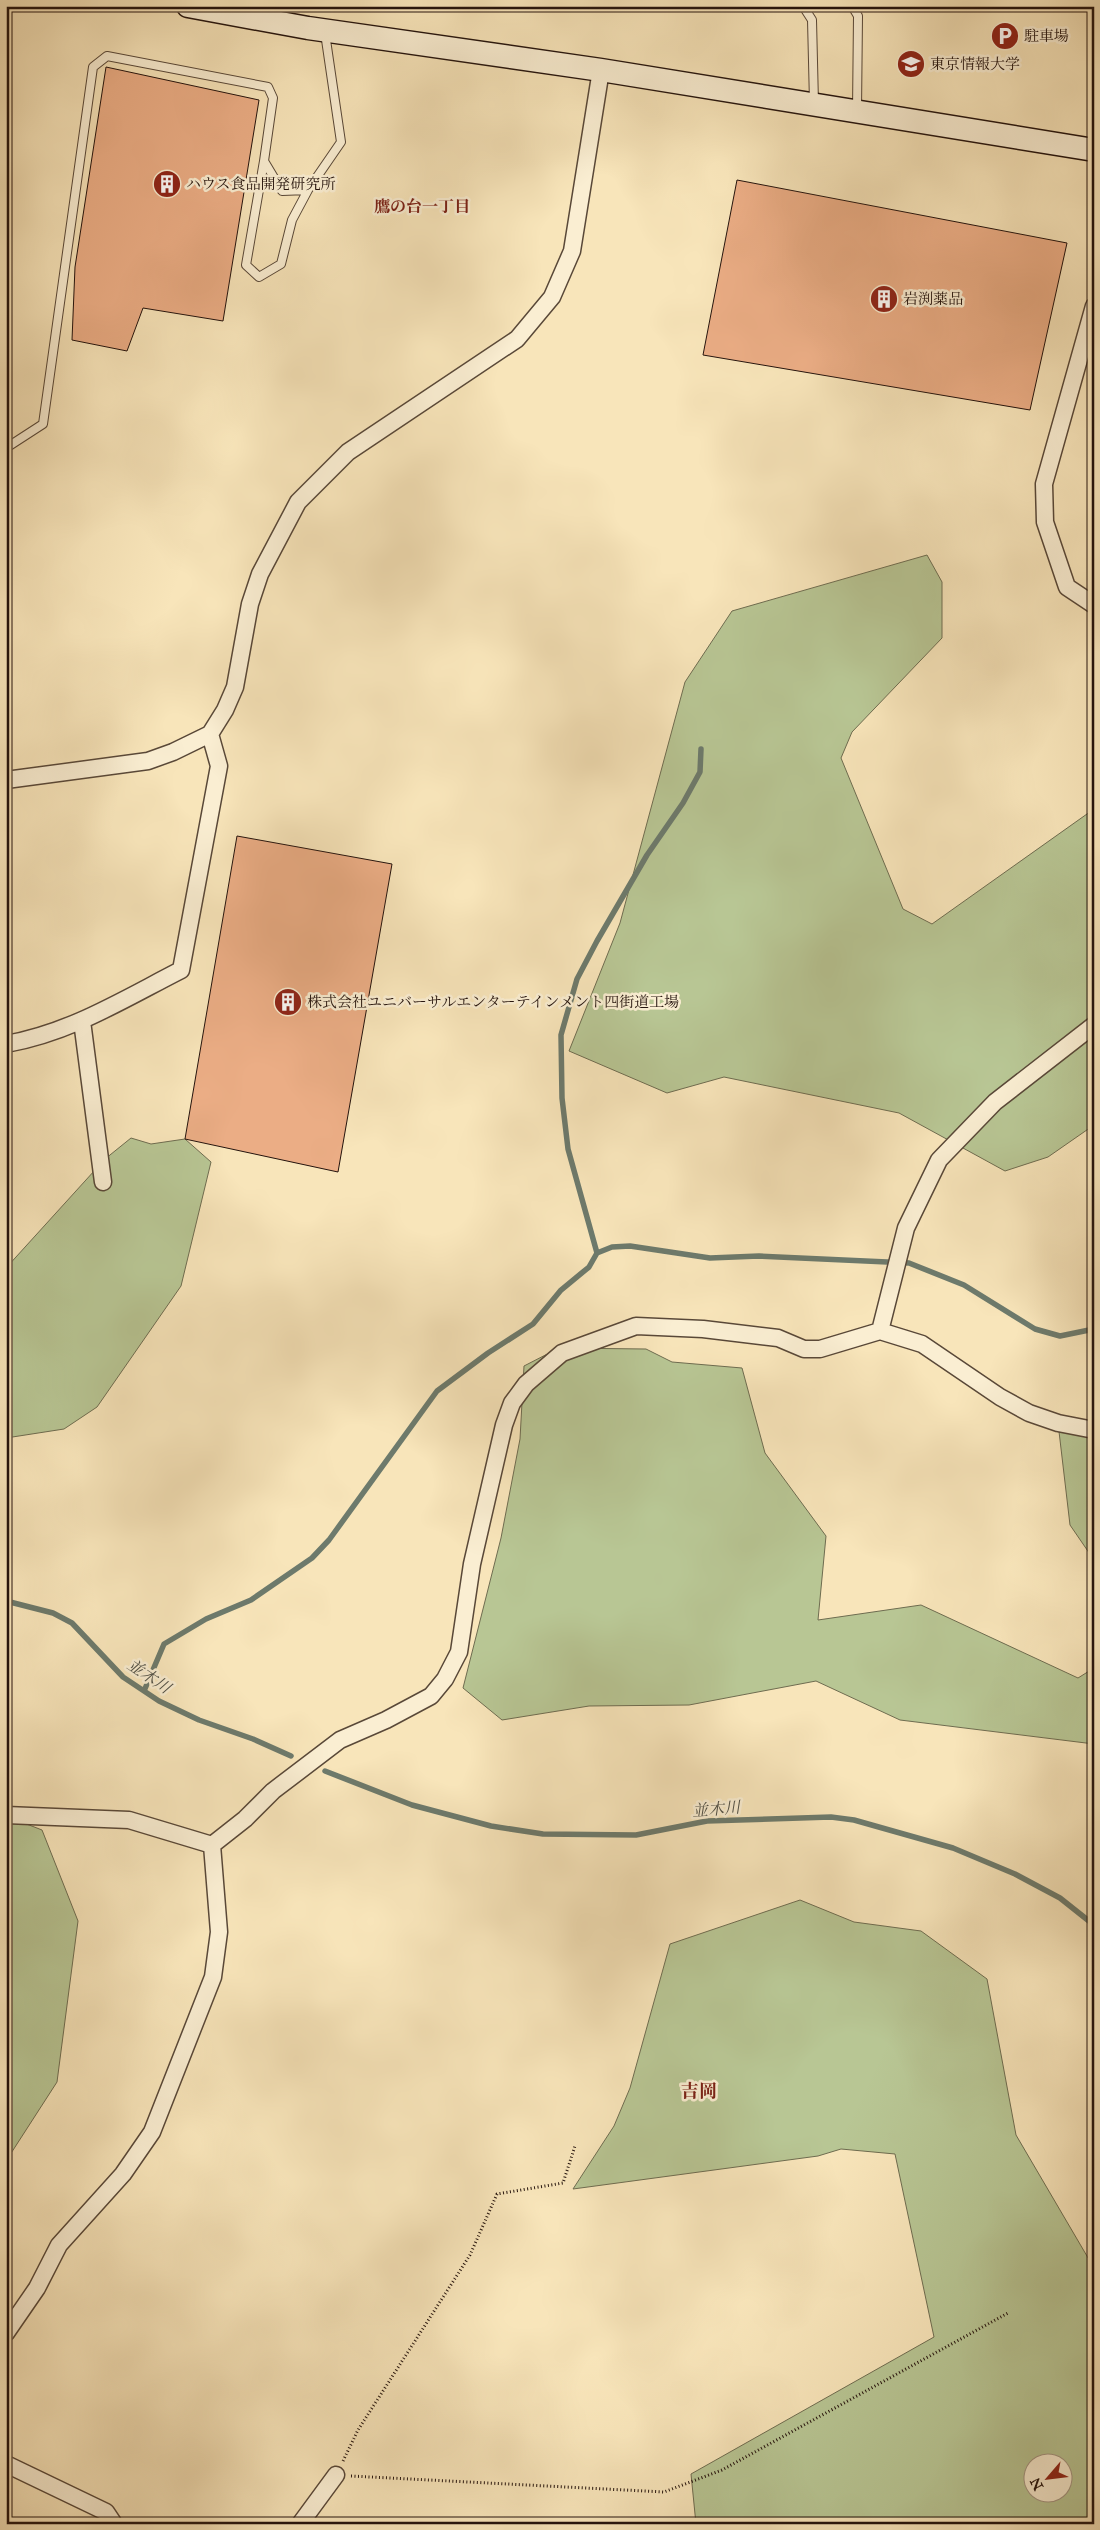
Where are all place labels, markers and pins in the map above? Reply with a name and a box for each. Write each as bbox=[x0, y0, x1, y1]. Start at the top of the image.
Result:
parking icon: 駐車場 bbox=[990, 21, 1020, 51]
place label: 駐車場 bbox=[1024, 27, 1069, 45]
school or university icon: 東京情報大学 bbox=[896, 49, 926, 79]
place label: 東京情報大学 bbox=[930, 55, 1020, 73]
building icon: ハウス食品開発研究所 bbox=[152, 169, 182, 199]
place label: ハウス食品開発研究所 bbox=[186, 175, 336, 193]
building icon: 岩渕薬品 bbox=[869, 284, 899, 314]
place label: 岩渕薬品 bbox=[903, 290, 963, 308]
building icon: 株式会社ユニバーサルエンターテインメント四街道工場 bbox=[273, 987, 303, 1017]
place label: 株式会社ユニバーサルエンターテインメント四街道工場 bbox=[307, 993, 679, 1011]

